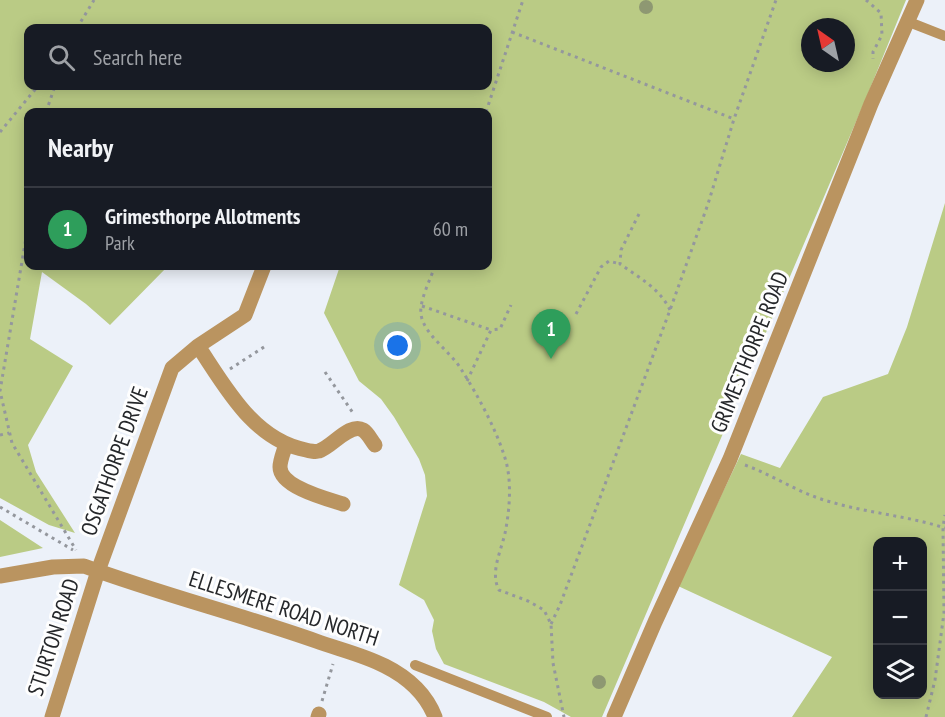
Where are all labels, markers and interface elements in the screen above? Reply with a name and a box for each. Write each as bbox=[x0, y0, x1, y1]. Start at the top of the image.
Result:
north arrow bbox=[801, 18, 855, 72]
search box bbox=[24, 24, 492, 90]
icon: search bbox=[45, 41, 78, 74]
text: Search here bbox=[93, 43, 182, 71]
text: Nearby bbox=[48, 131, 113, 164]
text: Grimesthorpe Allotments bbox=[105, 202, 301, 230]
text: 1 bbox=[63, 216, 72, 242]
text: 60 m bbox=[433, 216, 468, 242]
text: Park bbox=[105, 230, 135, 256]
street label: GRIMESTHORPE ROAD bbox=[704, 267, 794, 437]
pin: 1 bbox=[532, 310, 570, 359]
your location bbox=[383, 331, 412, 360]
street label: OSGATHORPE DRIVE bbox=[74, 383, 154, 539]
map controls bbox=[873, 537, 927, 699]
button: + bbox=[873, 537, 927, 591]
street label: ELLESMERE ROAD NORTH bbox=[186, 564, 382, 652]
street label: STURTON ROAD bbox=[21, 575, 85, 699]
button: − bbox=[873, 591, 927, 645]
button: layers bbox=[873, 645, 927, 699]

